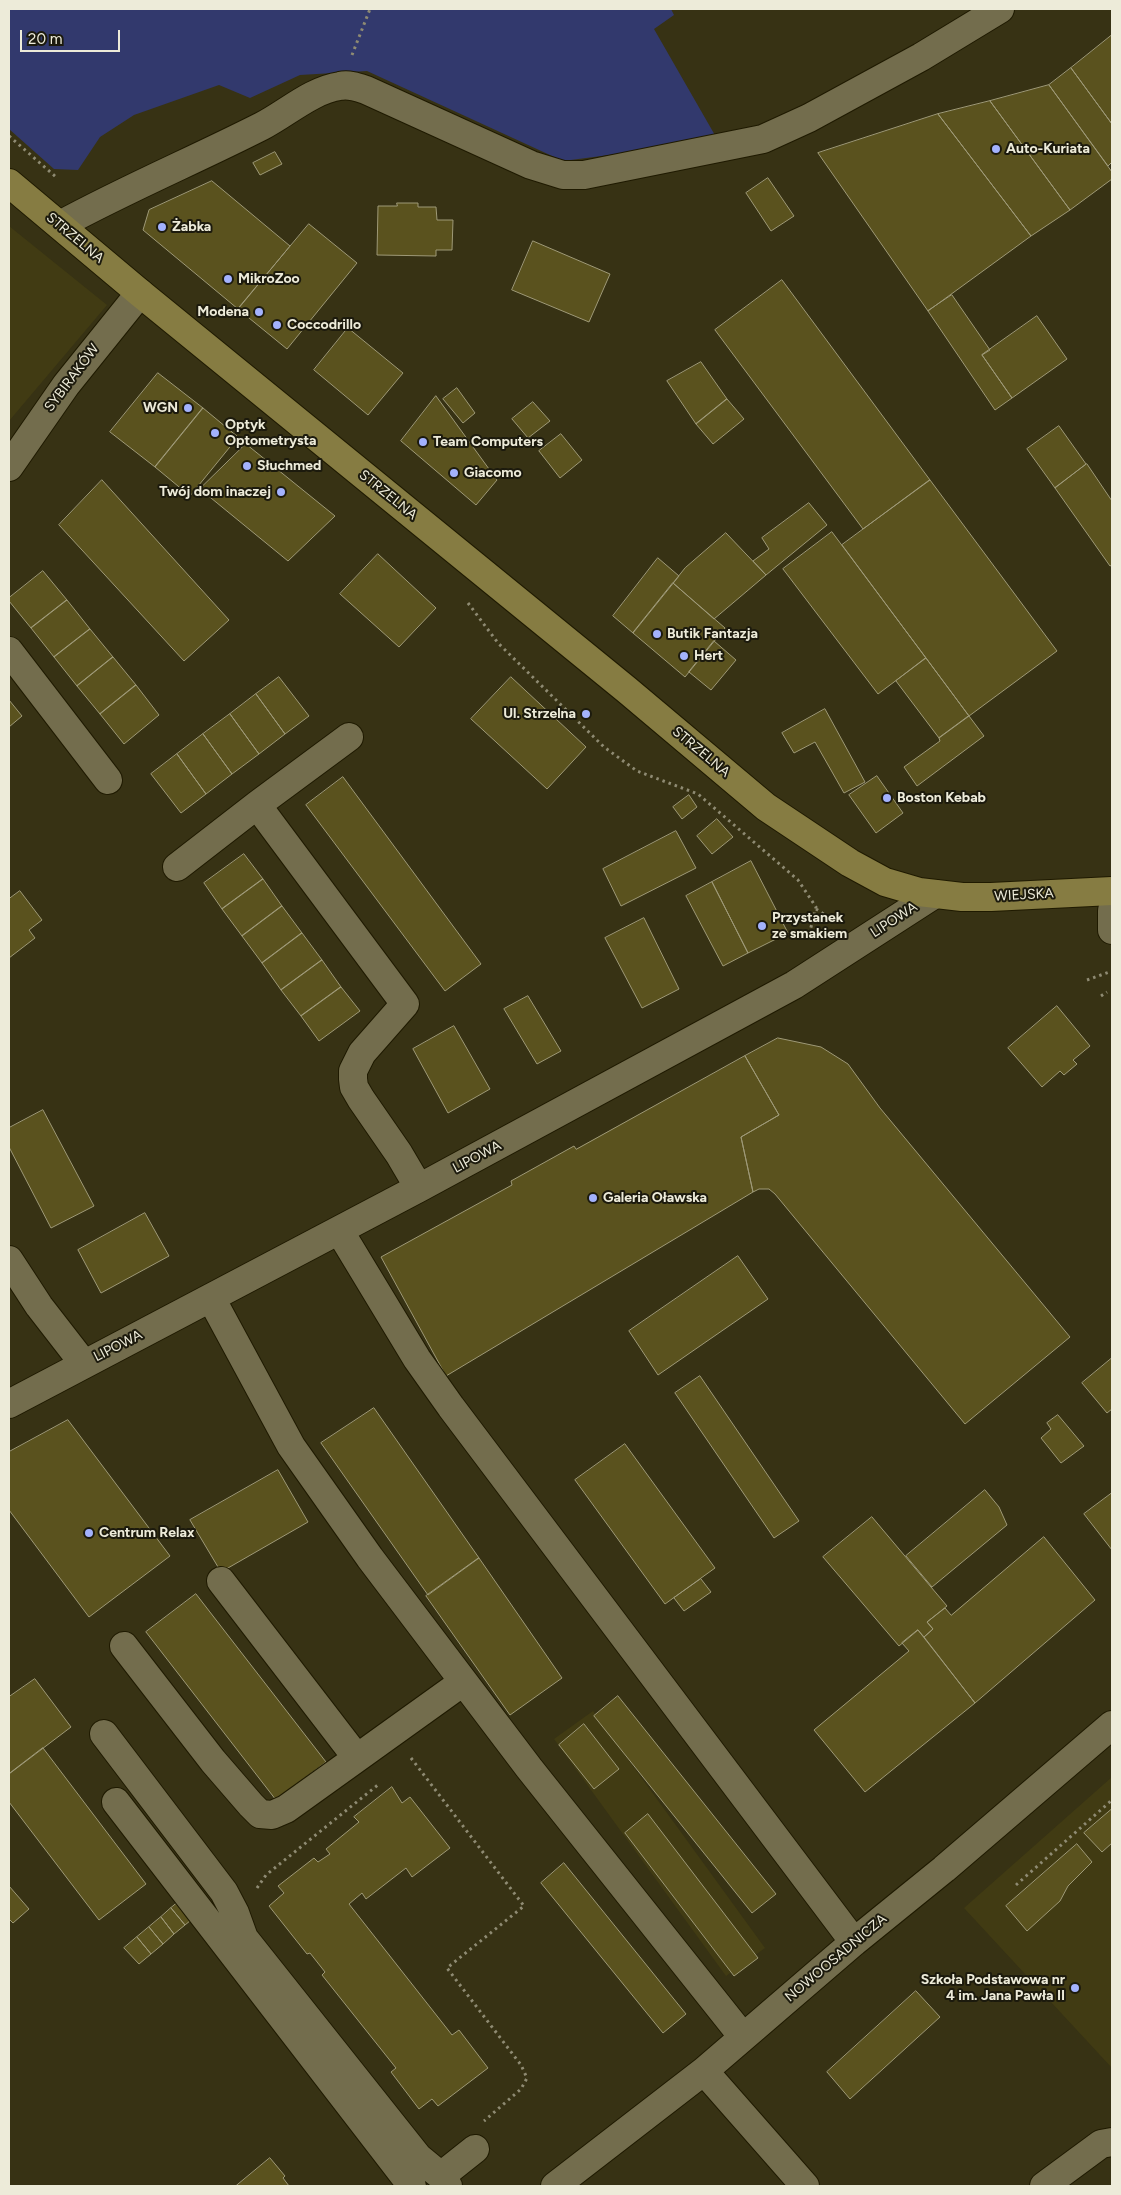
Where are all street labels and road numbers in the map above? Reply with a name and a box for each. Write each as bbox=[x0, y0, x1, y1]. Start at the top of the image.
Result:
street label: STRZELNA bbox=[43, 209, 107, 267]
street label: SYBIRAKÓW bbox=[41, 341, 103, 415]
street label: STRZELNA bbox=[356, 466, 420, 524]
street label: STRZELNA bbox=[669, 723, 733, 781]
street label: WIEJSKA bbox=[994, 885, 1054, 905]
street label: LIPOWA bbox=[867, 899, 921, 941]
street label: LIPOWA bbox=[450, 1137, 504, 1177]
street label: LIPOWA bbox=[91, 1327, 145, 1365]
street label: NOWOOSADNICZA bbox=[782, 1911, 890, 2005]

